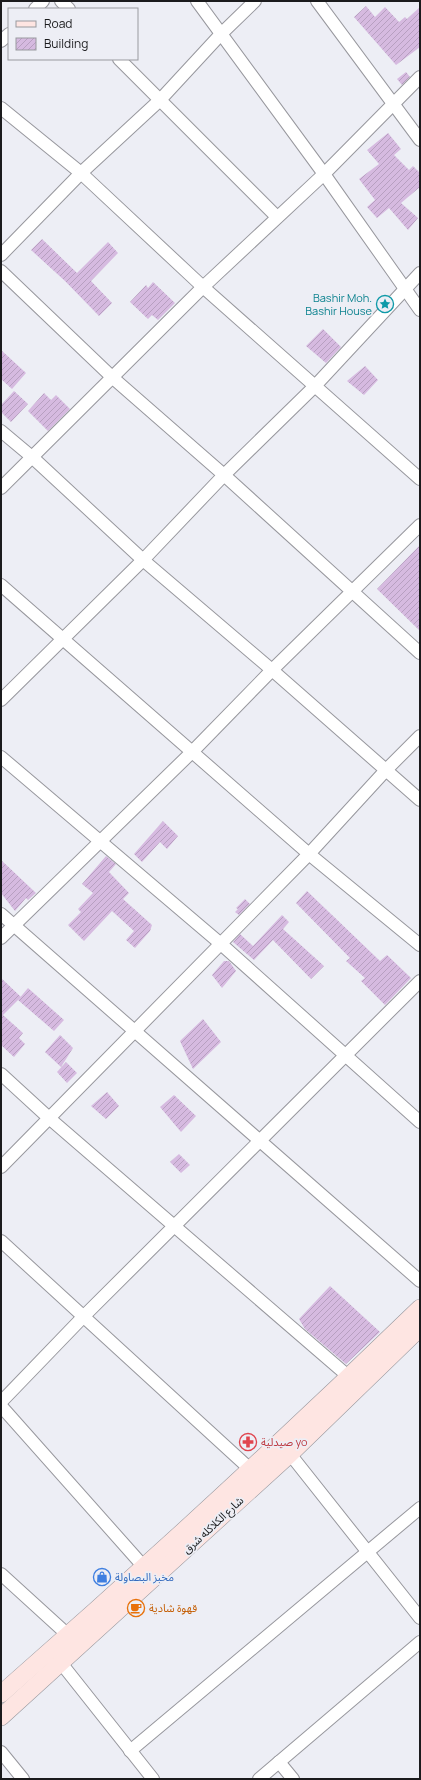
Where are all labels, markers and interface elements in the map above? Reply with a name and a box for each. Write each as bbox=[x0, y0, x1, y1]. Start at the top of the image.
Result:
legend bbox=[8, 8, 138, 60]
text: Road bbox=[44, 15, 72, 32]
text: Building bbox=[44, 35, 88, 52]
place label: Bashir Moh. Bashir House bbox=[305, 290, 373, 318]
place icon: Bashir Moh. Bashir House bbox=[375, 294, 395, 314]
pharmacy icon: صيدلية yo bbox=[238, 1432, 258, 1452]
place label: صيدلية yo bbox=[261, 1434, 308, 1449]
street label: شارع الكلاكله شرق bbox=[179, 1492, 247, 1557]
shop icon: مخبز البصاولة bbox=[92, 1567, 112, 1587]
place label: مخبز البصاولة bbox=[115, 1569, 174, 1584]
cafe icon: قهوة شادية bbox=[126, 1598, 146, 1618]
place label: قهوة شادية bbox=[149, 1600, 197, 1615]

